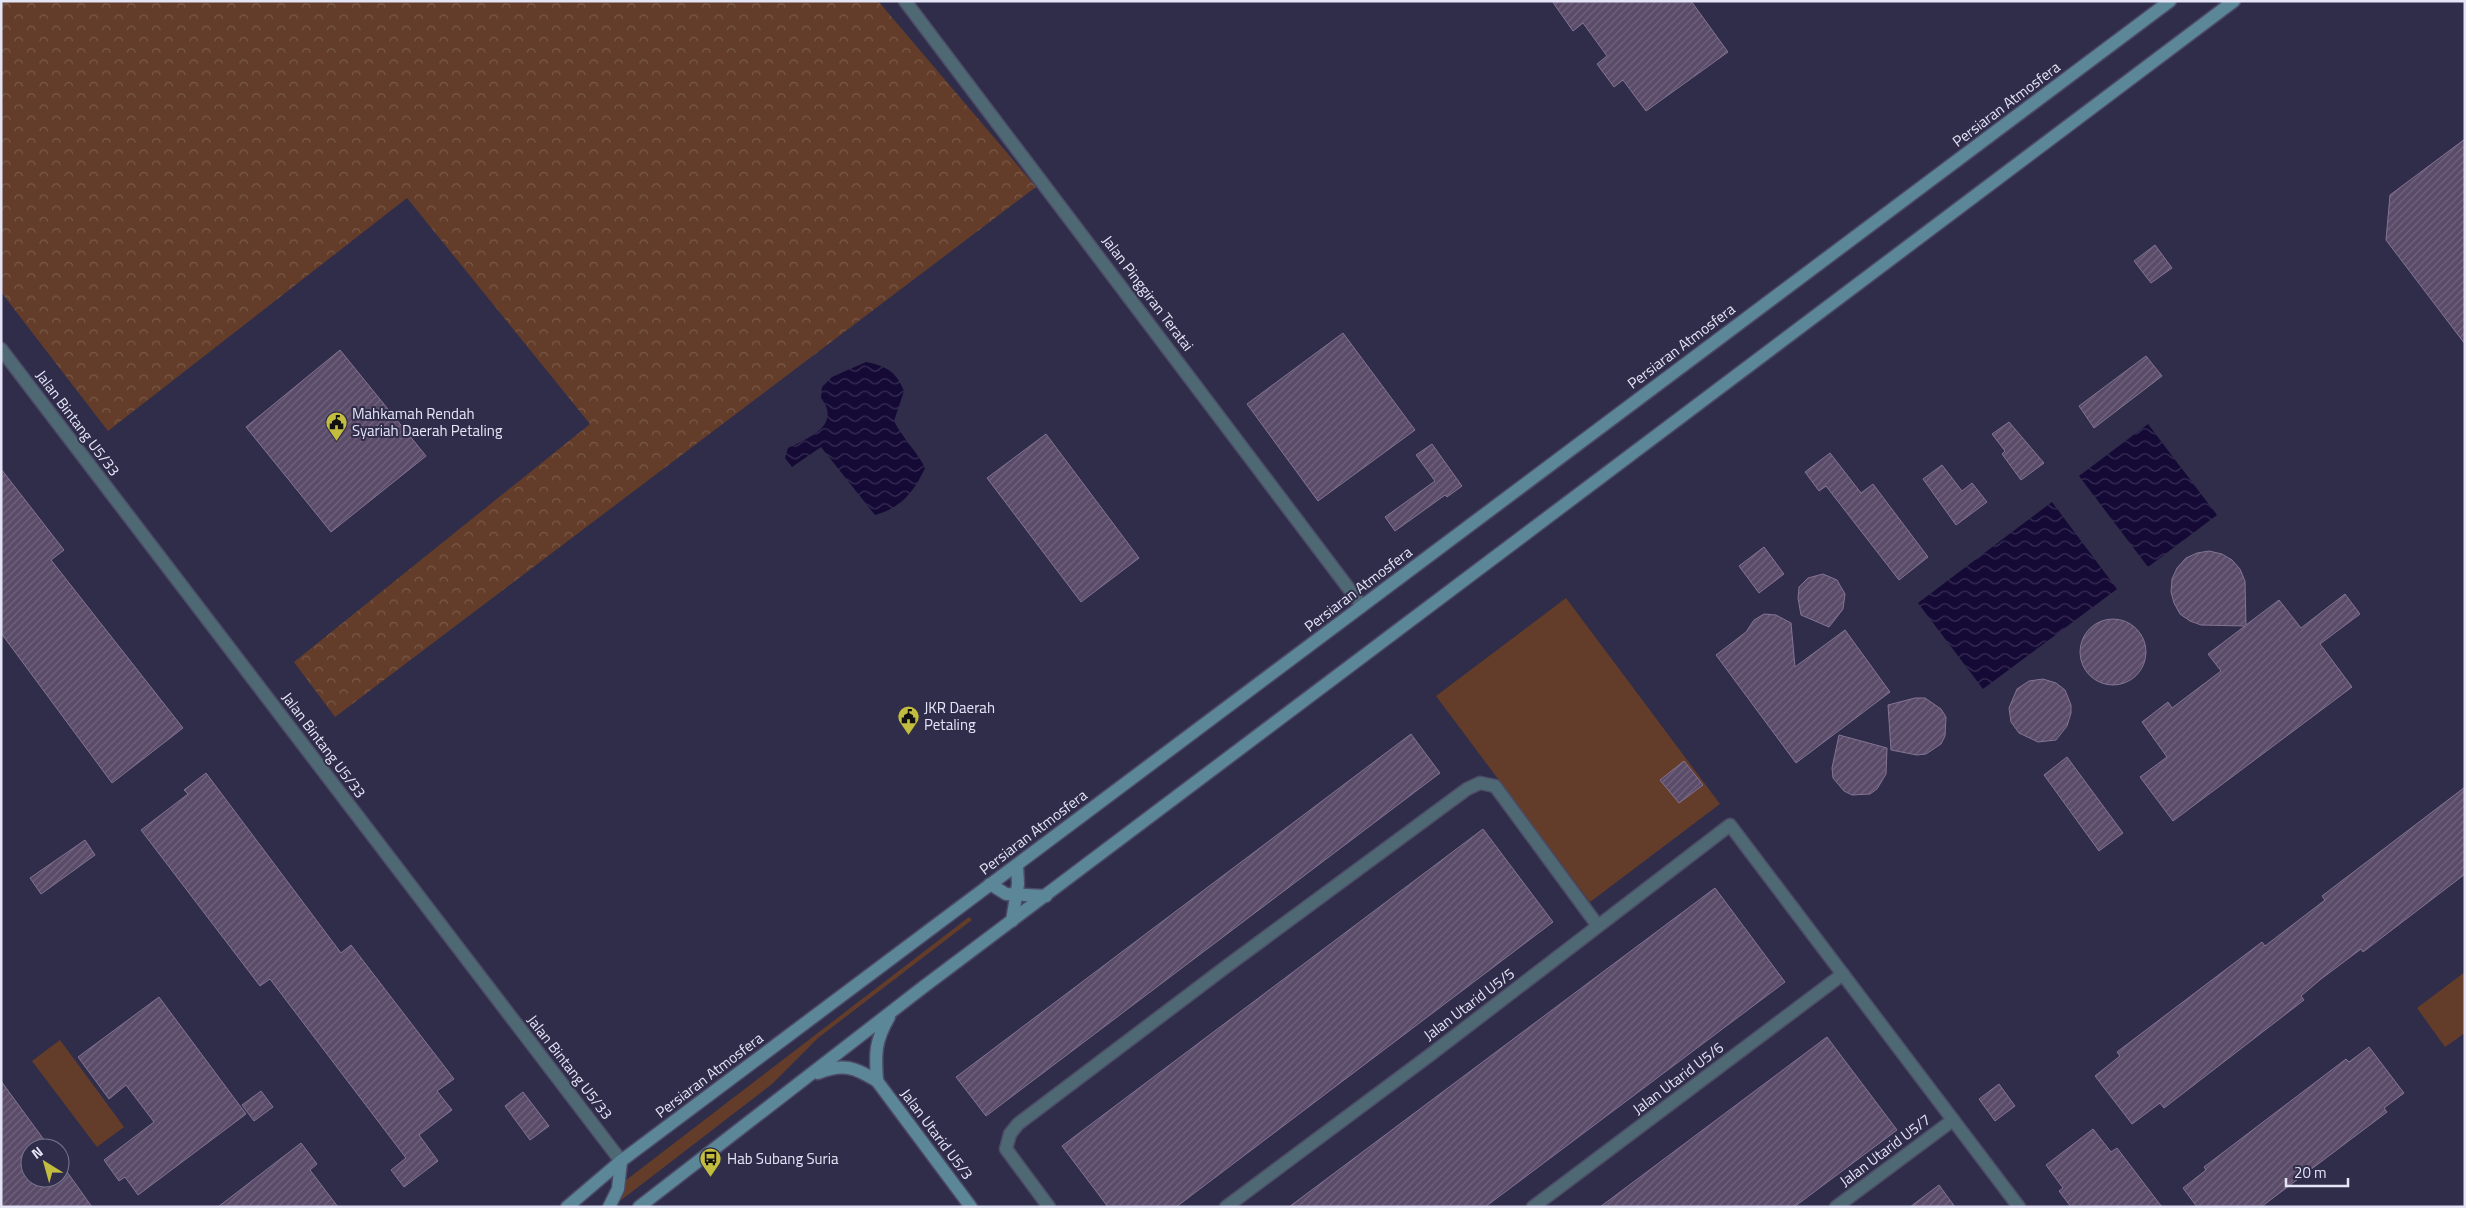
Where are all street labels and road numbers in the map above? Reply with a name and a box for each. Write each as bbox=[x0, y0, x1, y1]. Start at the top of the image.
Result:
street label: Persiaran Atmosfera bbox=[1947, 55, 2065, 152]
street label: Jalan Pinggiran Teratai bbox=[1097, 230, 1199, 356]
street label: Persiaran Atmosfera bbox=[1622, 297, 1740, 394]
street label: Jalan Bintang U5/33 bbox=[30, 365, 126, 481]
street label: Persiaran Atmosfera bbox=[1299, 540, 1417, 637]
street label: Jalan Bintang U5/33 bbox=[276, 687, 372, 803]
street label: Persiaran Atmosfera bbox=[974, 783, 1092, 880]
street label: Jalan Utarid U5/5 bbox=[1419, 962, 1519, 1046]
street label: Jalan Bintang U5/33 bbox=[522, 1010, 618, 1124]
street label: Persiaran Atmosfera bbox=[650, 1026, 768, 1123]
street label: Jalan Utarid U5/6 bbox=[1628, 1036, 1728, 1120]
street label: Jalan Utarid U5/3 bbox=[895, 1084, 979, 1184]
street label: Jalan Utarid U5/7 bbox=[1835, 1108, 1935, 1192]

